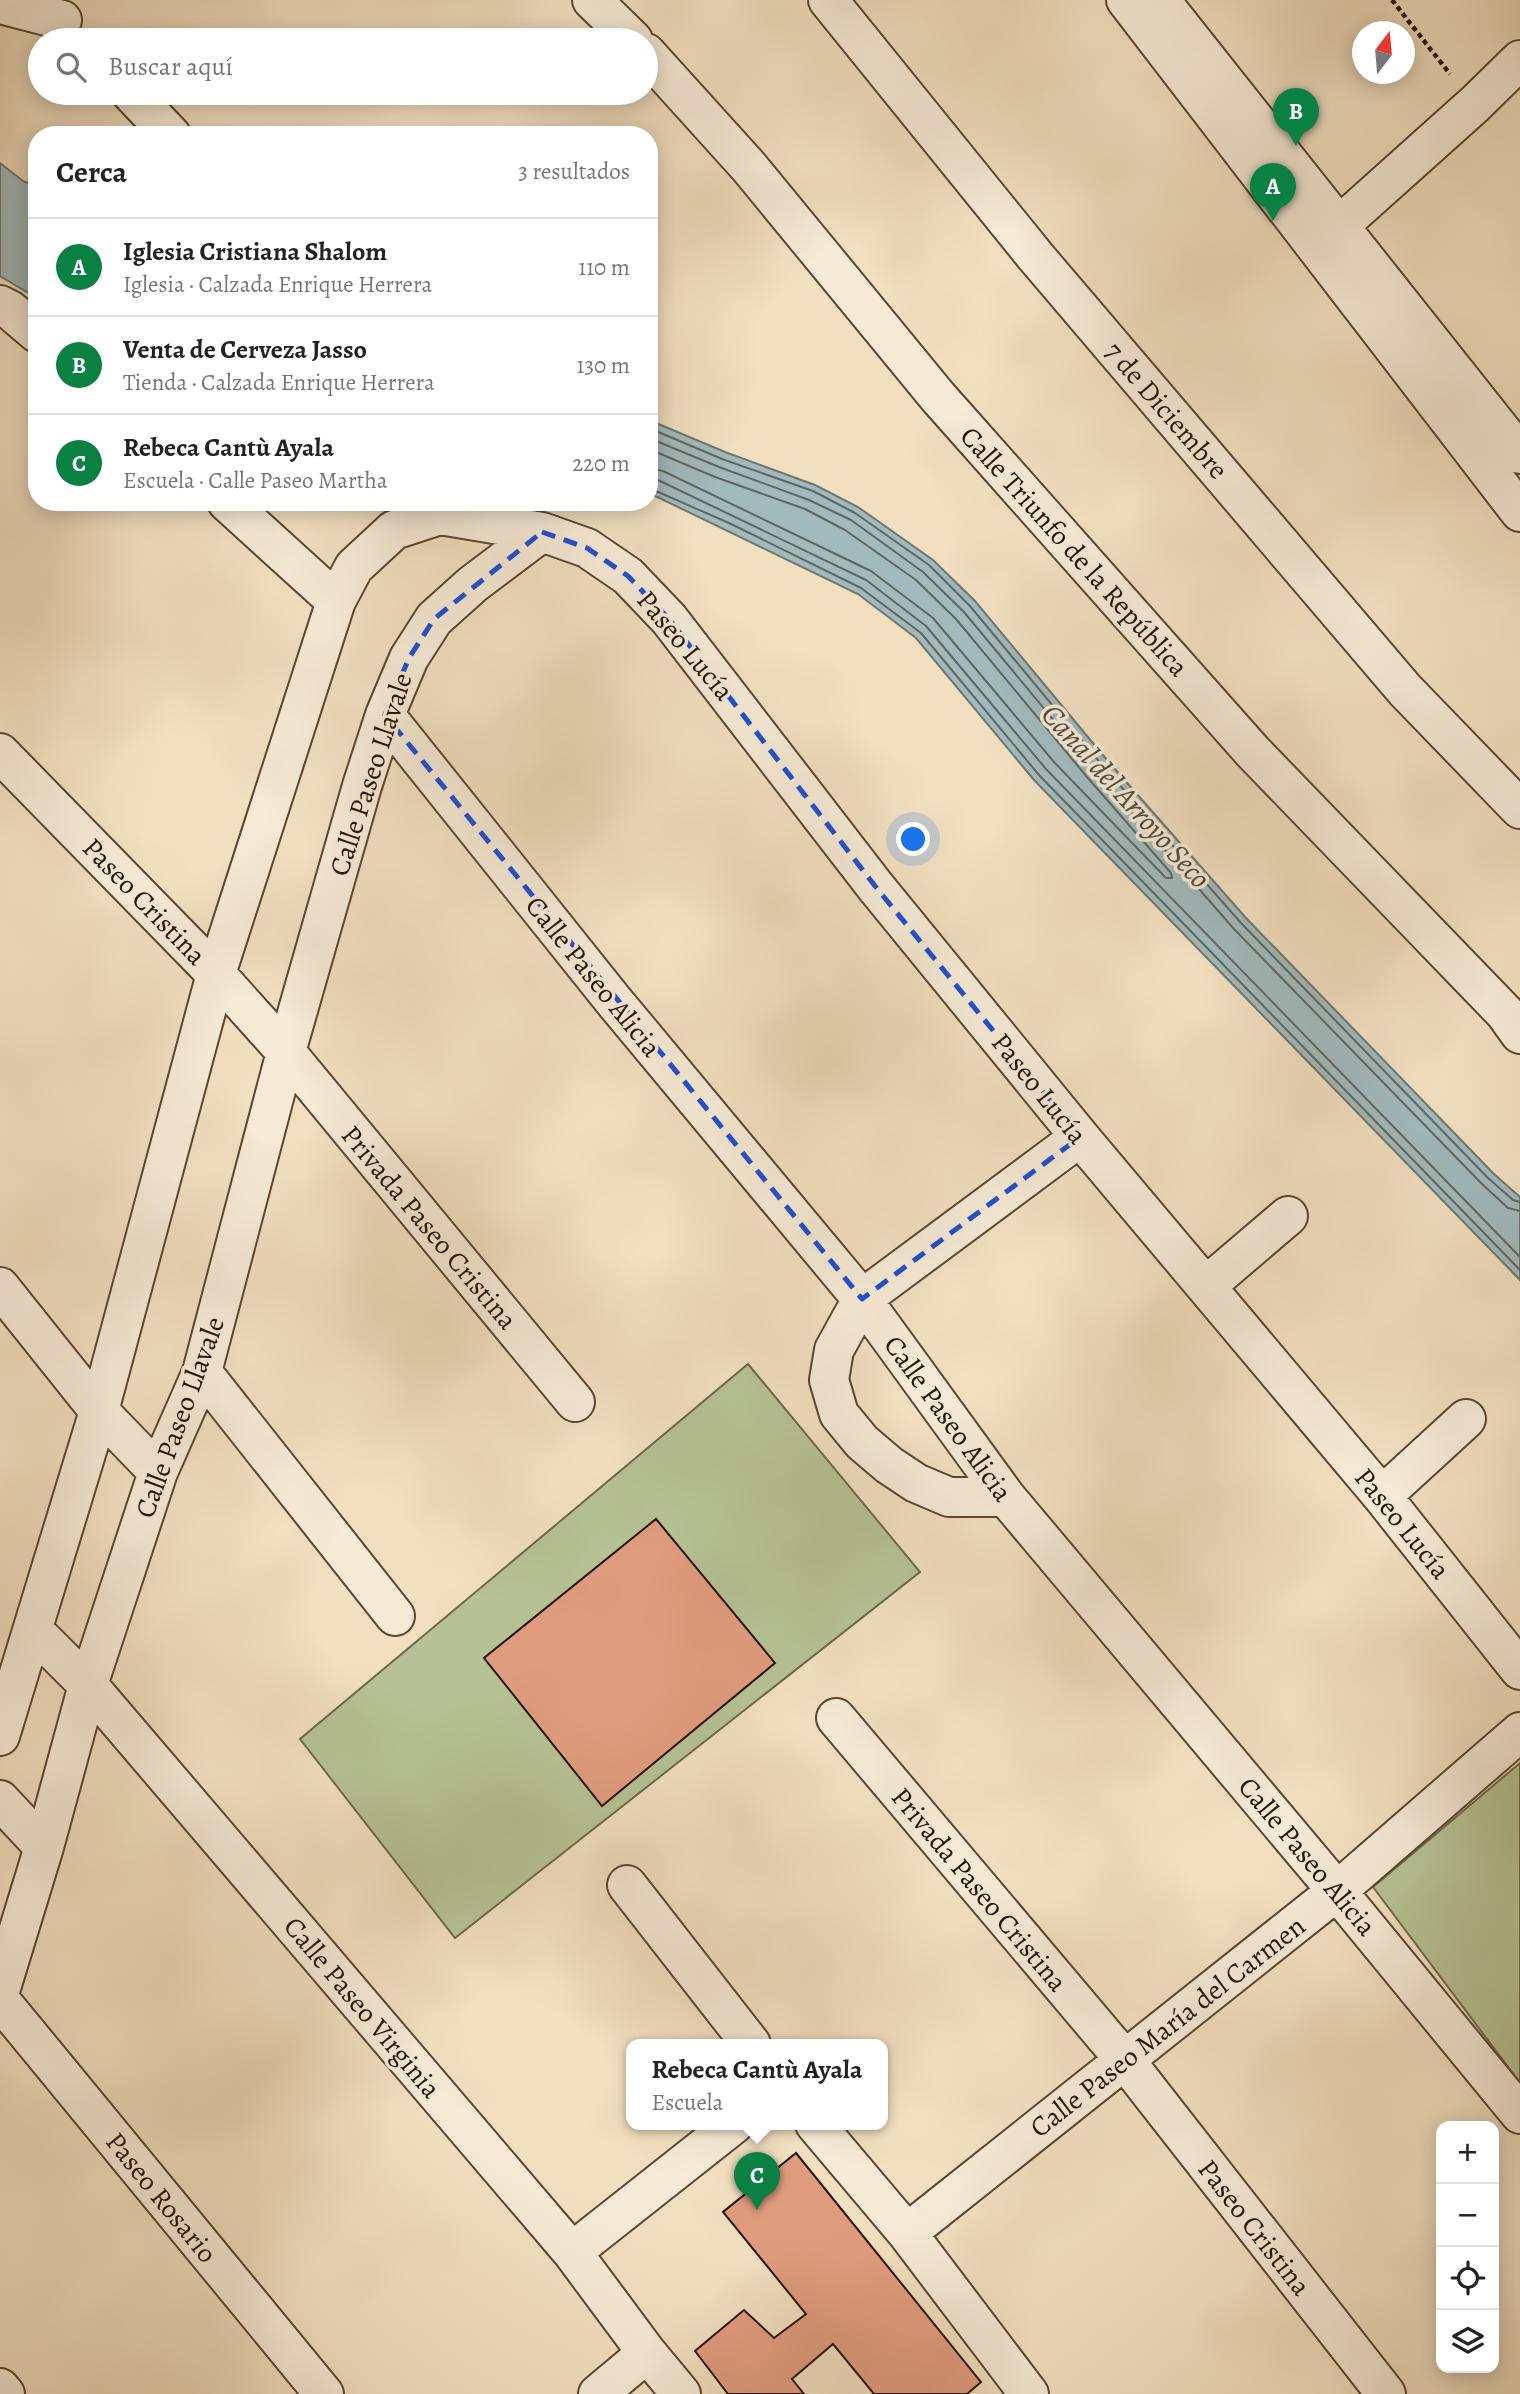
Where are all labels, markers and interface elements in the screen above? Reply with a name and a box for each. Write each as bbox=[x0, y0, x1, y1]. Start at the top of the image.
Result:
north arrow bbox=[1352, 21, 1415, 84]
search box bbox=[28, 28, 658, 105]
icon: search bbox=[52, 48, 90, 86]
text: Buscar aquí bbox=[108, 49, 233, 84]
pin: B bbox=[1273, 88, 1319, 146]
text: Cerca bbox=[56, 152, 127, 192]
text: 3 resultados bbox=[518, 156, 630, 187]
pin: A bbox=[1250, 163, 1296, 221]
text: Iglesia Cristiana Shalom bbox=[123, 234, 387, 269]
text: A bbox=[72, 252, 86, 283]
text: 110 m bbox=[578, 252, 630, 283]
text: Iglesia · Calzada Enrique Herrera bbox=[123, 269, 432, 300]
text: Venta de Cerveza Jasso bbox=[123, 332, 367, 367]
street label: 7 de Diciembre bbox=[1096, 334, 1237, 488]
text: B bbox=[72, 350, 86, 381]
text: 130 m bbox=[577, 350, 630, 381]
text: Tienda · Calzada Enrique Herrera bbox=[123, 367, 435, 398]
street label: Calle Triunfo de la República bbox=[951, 418, 1197, 685]
text: Rebeca Cantù Ayala bbox=[123, 430, 334, 465]
text: C bbox=[72, 448, 86, 479]
text: 220 m bbox=[572, 448, 630, 479]
text: Escuela · Calle Paseo Martha bbox=[123, 465, 387, 496]
street label: Paseo Lucía bbox=[628, 582, 743, 709]
street label: Calle Paseo Llavale bbox=[320, 668, 422, 881]
water label: Canal del Arroyo Seco bbox=[1032, 695, 1220, 897]
your location bbox=[896, 822, 930, 856]
street label: Paseo Cristina bbox=[74, 830, 215, 974]
street label: Calle Paseo Alicia bbox=[517, 888, 670, 1065]
street label: Paseo Lucía bbox=[982, 1025, 1096, 1152]
street label: Privada Paseo Cristina bbox=[332, 1117, 526, 1338]
street label: Calle Paseo Llavale bbox=[126, 1311, 234, 1523]
street label: Calle Paseo Alicia bbox=[875, 1328, 1021, 1509]
street label: Paseo Lucía bbox=[1345, 1460, 1459, 1587]
street label: Calle Paseo Alicia bbox=[1229, 1769, 1385, 1944]
street label: Privada Paseo Cristina bbox=[882, 1779, 1076, 2000]
street label: Calle Paseo María del Carmen bbox=[1022, 1907, 1313, 2146]
street label: Calle Paseo Virginia bbox=[275, 1909, 450, 2107]
popup bbox=[626, 2039, 888, 2130]
text: Rebeca Cantù Ayala bbox=[652, 2052, 862, 2087]
text: Escuela bbox=[652, 2087, 723, 2118]
map controls bbox=[1436, 2121, 1499, 2373]
button: + bbox=[1436, 2121, 1499, 2184]
street label: Paseo Rosario bbox=[97, 2124, 226, 2271]
street label: Paseo Cristina bbox=[1189, 2151, 1320, 2304]
pin: C bbox=[734, 2152, 780, 2210]
button: − bbox=[1436, 2184, 1499, 2247]
button: locate bbox=[1436, 2247, 1499, 2310]
button: layers bbox=[1436, 2310, 1499, 2373]

